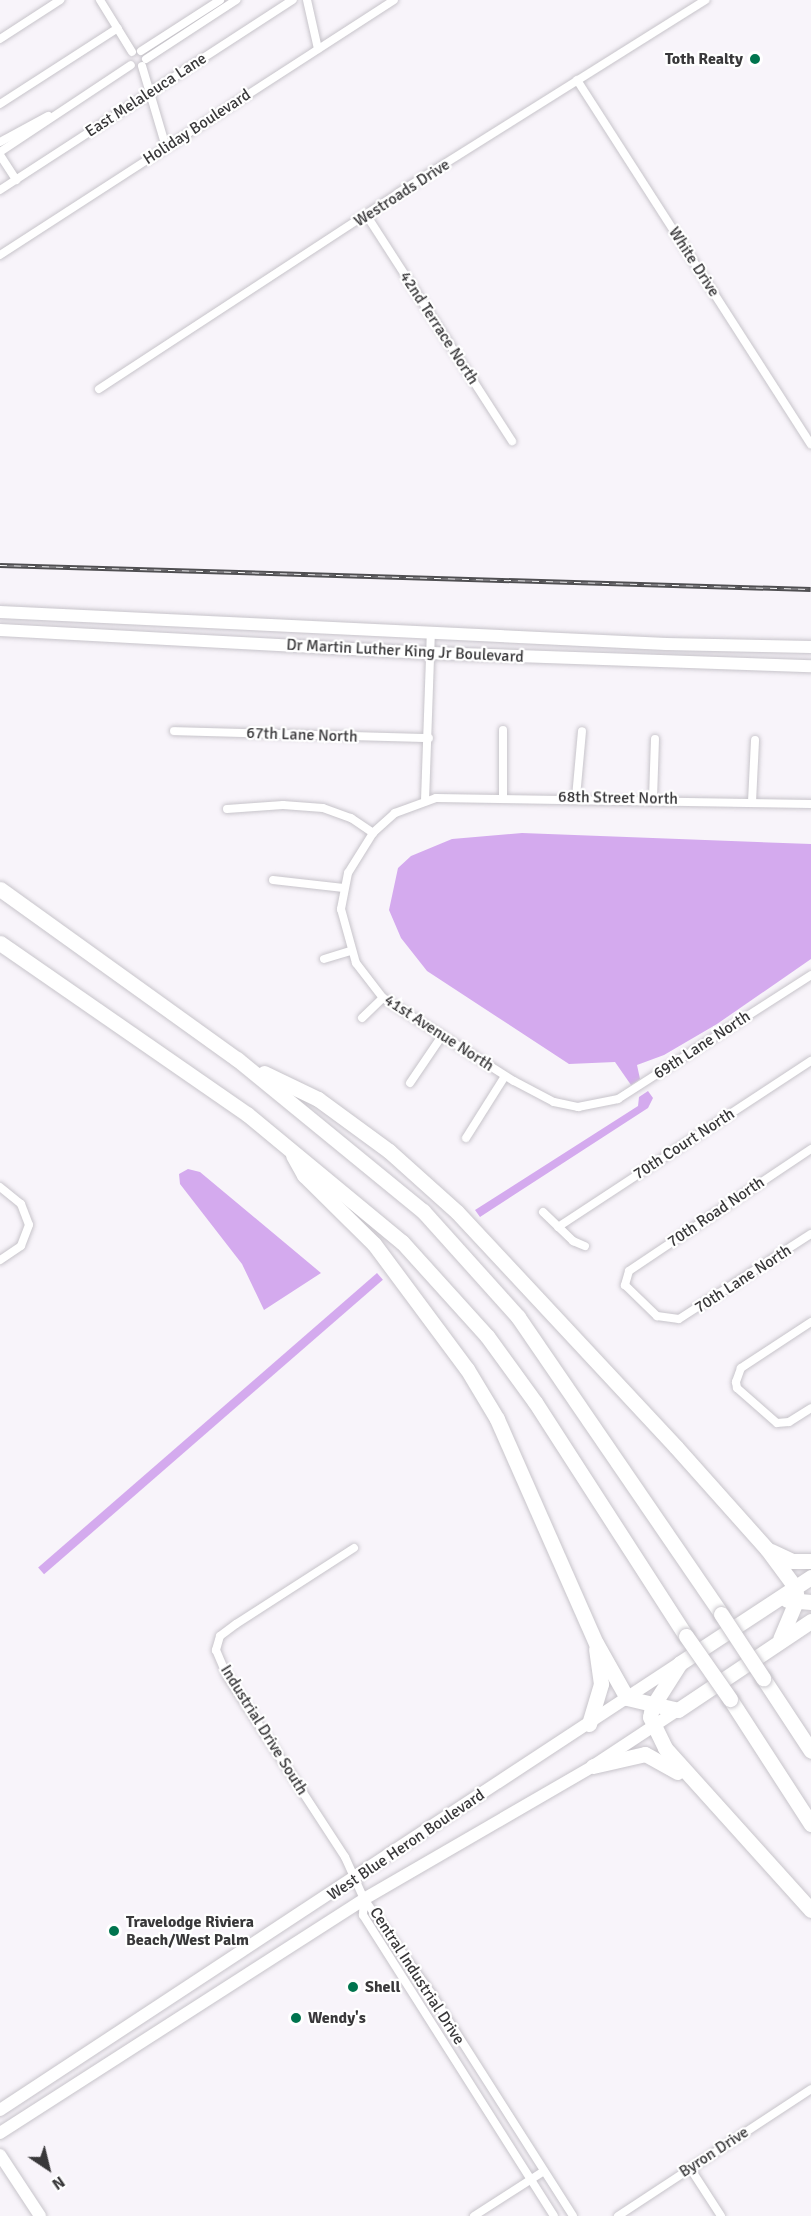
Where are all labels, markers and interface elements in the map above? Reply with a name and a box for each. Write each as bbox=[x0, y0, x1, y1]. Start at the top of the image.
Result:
street label: East Melaleuca Lane bbox=[82, 49, 210, 141]
place label: Toth Realty bbox=[665, 49, 743, 69]
marker: Toth Realty bbox=[748, 52, 762, 66]
street label: Holiday Boulevard bbox=[140, 85, 254, 169]
street label: Westroads Drive bbox=[351, 155, 453, 231]
street label: White Drive bbox=[664, 224, 724, 300]
street label: 42nd Terrace North bbox=[395, 268, 483, 388]
street label: Dr Martin Luther King Jr Boulevard bbox=[286, 635, 524, 667]
street label: 67th Lane North bbox=[246, 723, 358, 747]
street label: 68th Street North bbox=[558, 787, 678, 809]
street label: 41st Avenue North bbox=[381, 990, 497, 1076]
street label: 69th Lane North bbox=[650, 1007, 754, 1083]
street label: 70th Court North bbox=[630, 1104, 738, 1184]
street label: 70th Road North bbox=[664, 1173, 768, 1251]
street label: 70th Lane North bbox=[691, 1241, 795, 1317]
street label: Industrial Drive South bbox=[216, 1661, 312, 1799]
street label: West Blue Heron Boulevard bbox=[324, 1785, 488, 1905]
street label: Central Industrial Drive bbox=[365, 1904, 469, 2048]
place label: Travelodge Riviera Beach/West Palm bbox=[126, 1912, 254, 1950]
marker: Travelodge Riviera Beach/West Palm bbox=[107, 1924, 121, 1938]
place label: Shell bbox=[365, 1977, 400, 1997]
marker: Shell bbox=[346, 1980, 360, 1994]
place label: Wendy's bbox=[308, 2008, 366, 2028]
marker: Wendy's bbox=[289, 2011, 303, 2025]
street label: Byron Drive bbox=[676, 2122, 752, 2182]
north arrow bbox=[18, 2138, 78, 2198]
text: N bbox=[48, 2171, 69, 2194]

